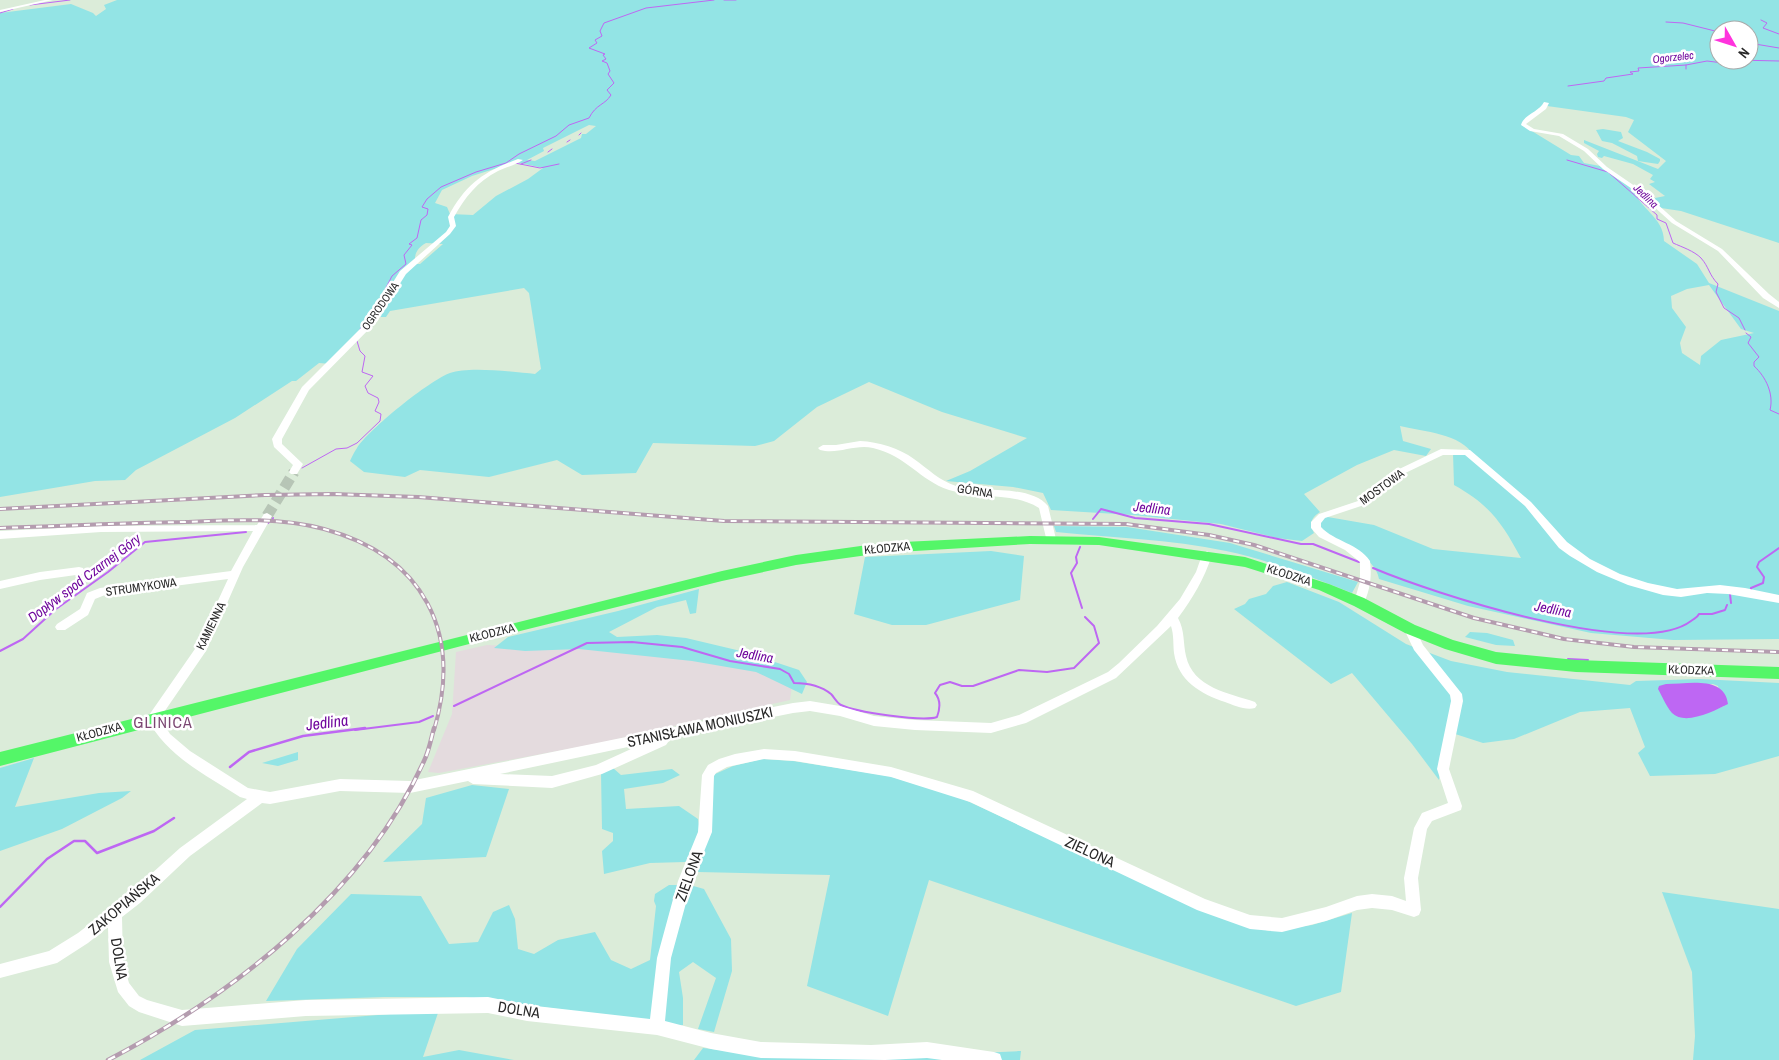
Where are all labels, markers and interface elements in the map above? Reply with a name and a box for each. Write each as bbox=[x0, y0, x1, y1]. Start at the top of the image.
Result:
north arrow bbox=[1709, 20, 1759, 70]
text: N bbox=[1734, 44, 1754, 62]
water label: Ogorzelec bbox=[1652, 48, 1695, 66]
water label: Jedlina bbox=[1630, 180, 1661, 211]
street label: OGRODOWA bbox=[358, 279, 402, 333]
street label: MOSTOWA bbox=[1356, 465, 1408, 509]
street label: GÓRNA bbox=[956, 480, 994, 502]
water label: Jedlina bbox=[1132, 497, 1171, 519]
water label: Dopływ spod Czarnej Góry bbox=[24, 529, 145, 626]
street label: KŁODZKA bbox=[863, 538, 911, 558]
street label: KŁODZKA bbox=[1265, 560, 1314, 590]
street label: STRUMYKOWA bbox=[105, 574, 178, 600]
water label: Jedlina bbox=[1532, 596, 1573, 621]
street label: KAMIENNA bbox=[193, 599, 230, 653]
street label: KŁODZKA bbox=[468, 620, 517, 646]
water label: Jedlina bbox=[734, 643, 775, 667]
street label: KŁODZKA bbox=[1668, 661, 1715, 679]
street label: STANISŁAWA MONIUSZKI bbox=[625, 701, 775, 752]
water label: Jedlina bbox=[304, 709, 349, 736]
district label: GLINICA bbox=[133, 711, 193, 733]
street label: KŁODZKA bbox=[75, 718, 124, 746]
street label: ZIELONA bbox=[1062, 831, 1119, 873]
street label: ZIELONA bbox=[670, 847, 708, 904]
street label: ZAKOPIAŃSKA bbox=[84, 867, 164, 940]
street label: DOLNA bbox=[106, 936, 133, 982]
street label: DOLNA bbox=[497, 996, 542, 1023]

